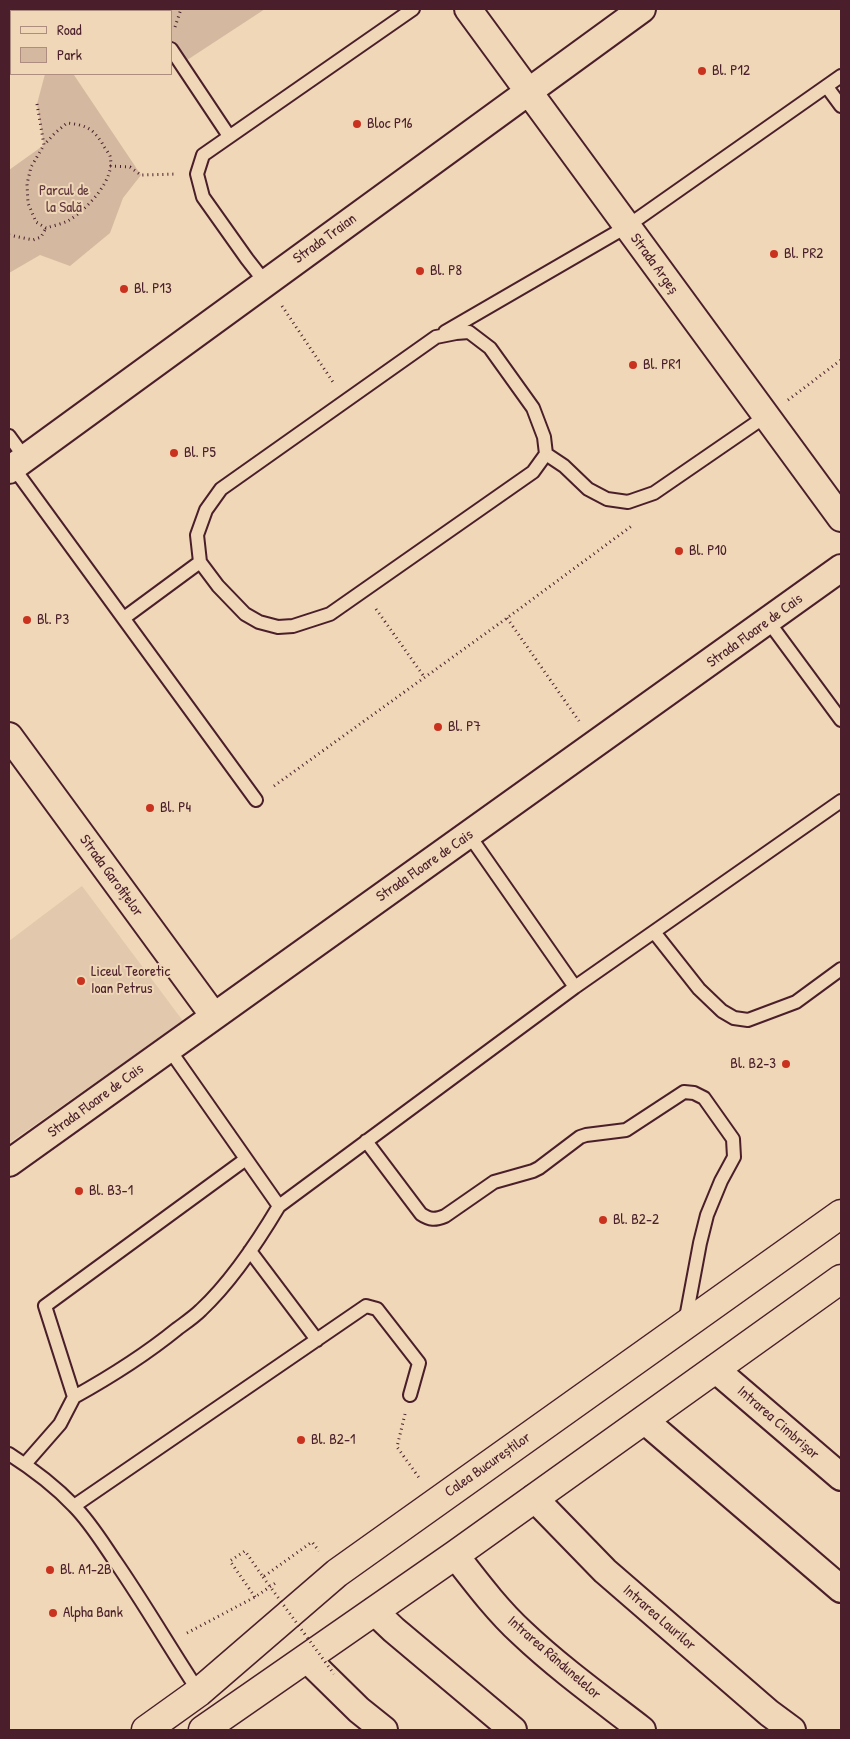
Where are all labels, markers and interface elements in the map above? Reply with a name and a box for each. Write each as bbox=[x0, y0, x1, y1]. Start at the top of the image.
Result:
legend bbox=[10, 10, 172, 75]
text: Road bbox=[57, 19, 82, 40]
text: Park bbox=[57, 44, 82, 65]
place label: Bl. P12 bbox=[712, 62, 750, 80]
marker: Bl. P12 bbox=[696, 65, 708, 77]
place label: Bloc P16 bbox=[367, 115, 413, 133]
marker: Bloc P16 bbox=[351, 118, 363, 130]
park label: Parcul de la Sală bbox=[39, 182, 89, 217]
street label: Strada Traian bbox=[290, 210, 360, 268]
street label: Strada Argeș bbox=[626, 230, 682, 298]
place label: Bl. PR2 bbox=[784, 245, 823, 263]
marker: Bl. PR2 bbox=[768, 248, 780, 260]
place label: Bl. P8 bbox=[430, 262, 462, 280]
marker: Bl. P8 bbox=[414, 265, 426, 277]
place label: Bl. P13 bbox=[134, 280, 172, 298]
marker: Bl. P13 bbox=[118, 283, 130, 295]
place label: Bl. PR1 bbox=[643, 356, 681, 374]
marker: Bl. PR1 bbox=[627, 359, 639, 371]
place label: Bl. P5 bbox=[184, 444, 216, 462]
marker: Bl. P5 bbox=[168, 447, 180, 459]
place label: Bl. P10 bbox=[689, 542, 727, 560]
marker: Bl. P10 bbox=[673, 545, 685, 557]
street label: Strada Floare de Cais bbox=[704, 590, 806, 672]
place label: Bl. P3 bbox=[37, 611, 69, 629]
marker: Bl. P3 bbox=[21, 614, 33, 626]
place label: Bl. P7 bbox=[448, 718, 481, 736]
marker: Bl. P7 bbox=[432, 721, 444, 733]
place label: Bl. P4 bbox=[160, 799, 191, 817]
marker: Bl. P4 bbox=[144, 802, 156, 814]
street label: Strada Floare de Cais bbox=[373, 826, 477, 906]
street label: Strada Garofițelor bbox=[75, 832, 147, 920]
place label: Liceul Teoretic Ioan Petrus bbox=[91, 963, 170, 998]
marker: Liceul Teoretic Ioan Petrus bbox=[75, 975, 87, 987]
place label: Bl. B2-3 bbox=[730, 1055, 776, 1073]
marker: Bl. B2-3 bbox=[780, 1058, 792, 1070]
street label: Strada Floare de Cais bbox=[45, 1060, 147, 1142]
place label: Bl. B3-1 bbox=[89, 1182, 133, 1200]
marker: Bl. B3-1 bbox=[73, 1185, 85, 1197]
place label: Bl. B2-2 bbox=[613, 1211, 659, 1229]
marker: Bl. B2-2 bbox=[597, 1214, 609, 1226]
street label: Intrarea Cimbrișor bbox=[733, 1382, 823, 1464]
street label: Calea Bucureștilor bbox=[442, 1429, 534, 1501]
place label: Bl. B2-1 bbox=[311, 1431, 355, 1449]
marker: Bl. B2-1 bbox=[295, 1434, 307, 1446]
place label: Bl. A1-2B bbox=[60, 1561, 112, 1579]
marker: Bl. A1-2B bbox=[44, 1564, 56, 1576]
street label: Intrarea Laurilor bbox=[619, 1581, 699, 1655]
place label: Alpha Bank bbox=[63, 1604, 123, 1622]
marker: Alpha Bank bbox=[47, 1607, 59, 1619]
street label: Intrarea Rândunelelor bbox=[504, 1612, 604, 1704]

